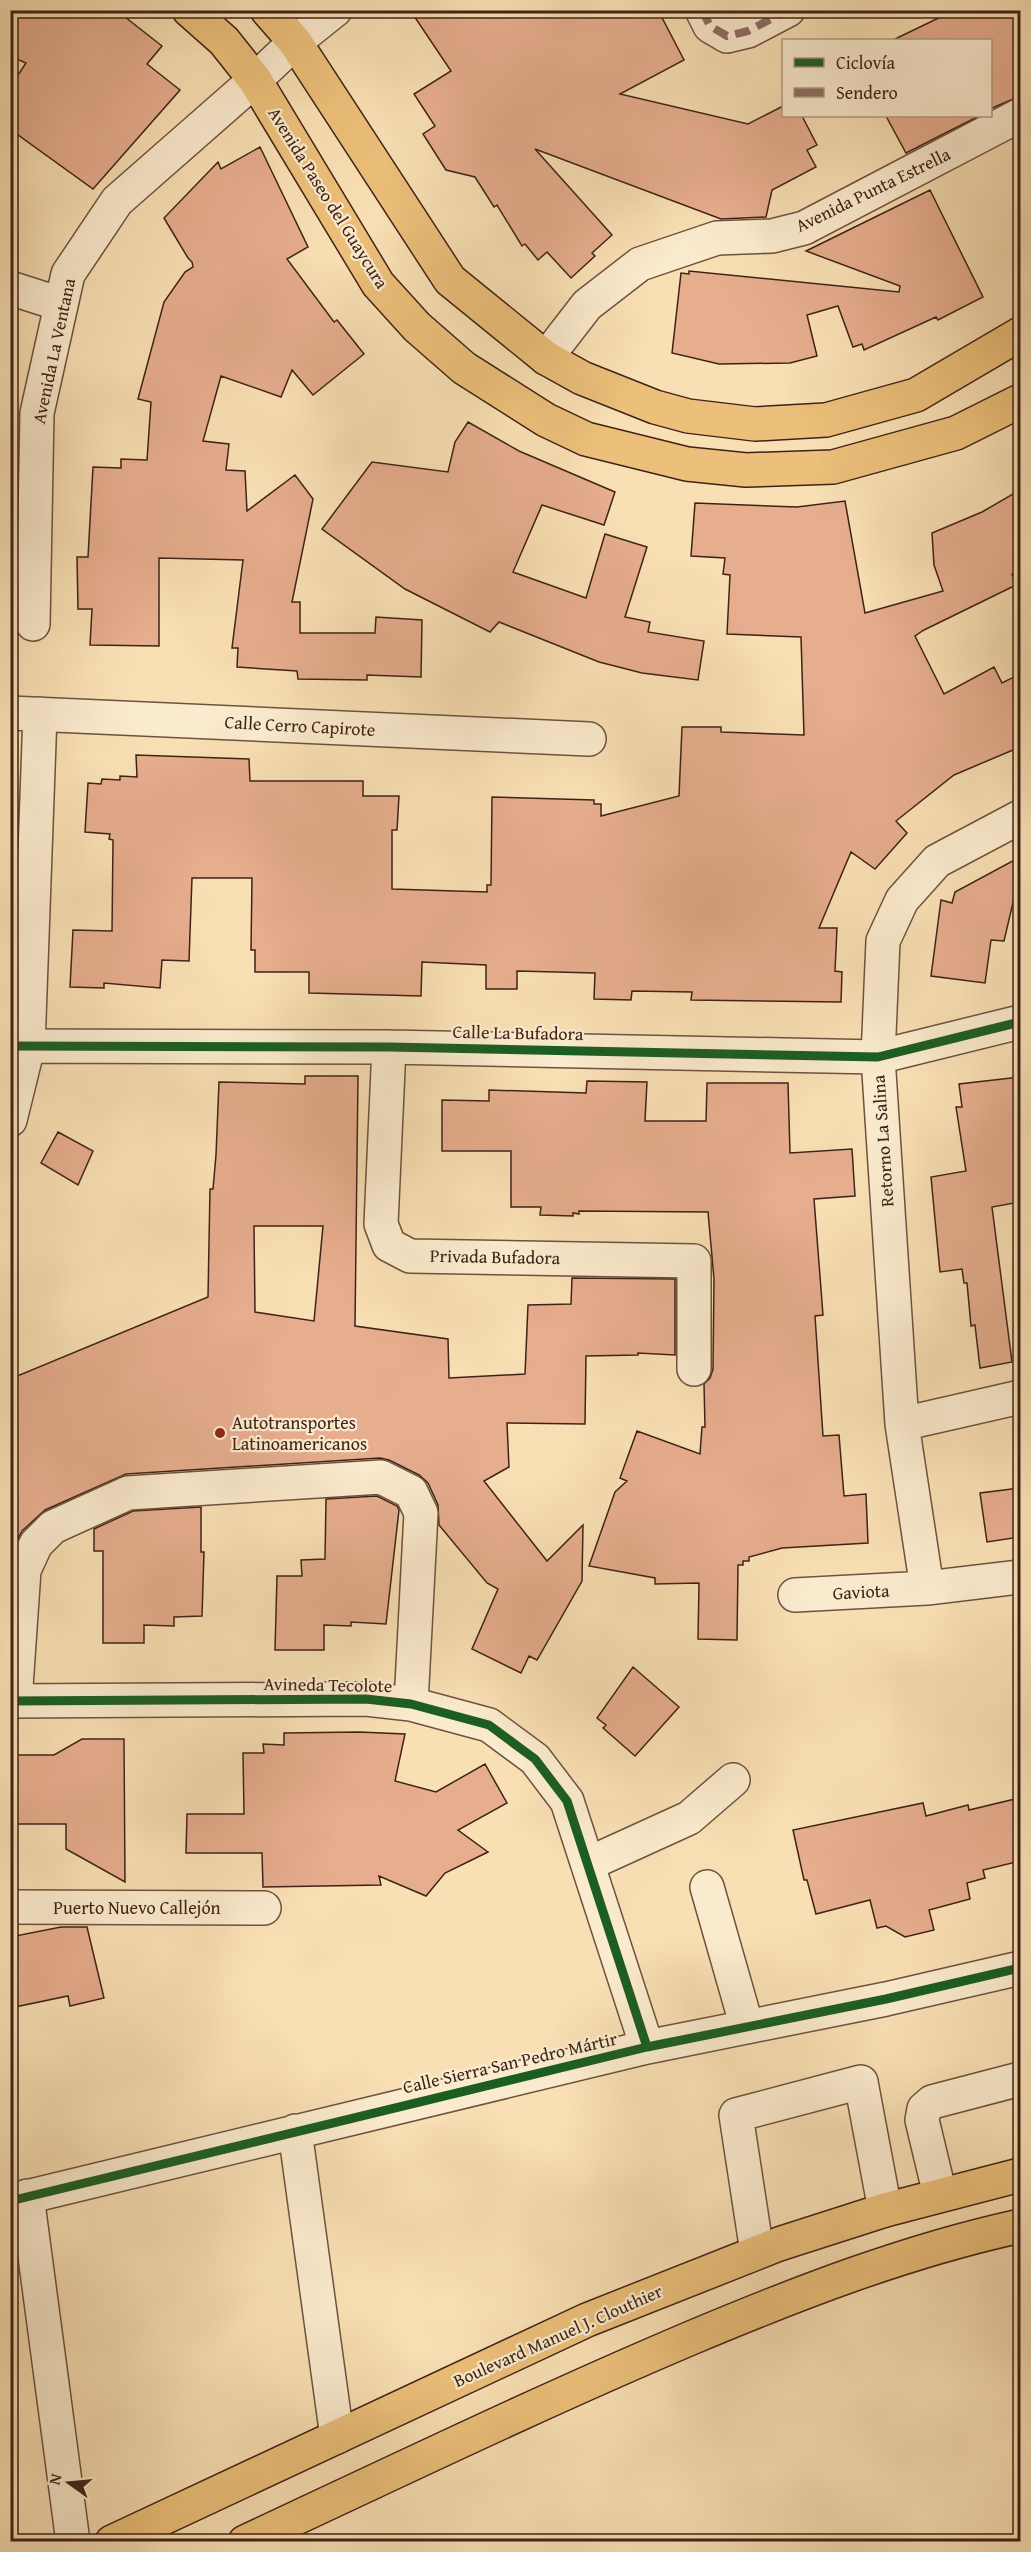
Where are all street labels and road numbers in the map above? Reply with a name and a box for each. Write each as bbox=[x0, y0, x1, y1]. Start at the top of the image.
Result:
street label: Avenida Paseo del Guaycura bbox=[261, 102, 396, 294]
street label: Avenida Punta Estrella bbox=[791, 140, 955, 239]
street label: Avenida La Ventana bbox=[25, 275, 82, 426]
street label: Calle Cerro Capirote bbox=[224, 708, 376, 743]
street label: Calle La Bufadora bbox=[452, 1018, 584, 1047]
street label: Retorno La Salina bbox=[864, 1074, 901, 1208]
street label: Privada Bufadora bbox=[430, 1242, 561, 1271]
street label: Gaviota bbox=[832, 1577, 891, 1606]
street label: Avineda Tecolote bbox=[263, 1670, 393, 1699]
street label: Puerto Nuevo Callejón bbox=[53, 1894, 221, 1921]
street label: Calle Sierra San Pedro Mártir bbox=[400, 2025, 620, 2100]
street label: Boulevard Manuel J. Clouthier bbox=[449, 2277, 667, 2394]

